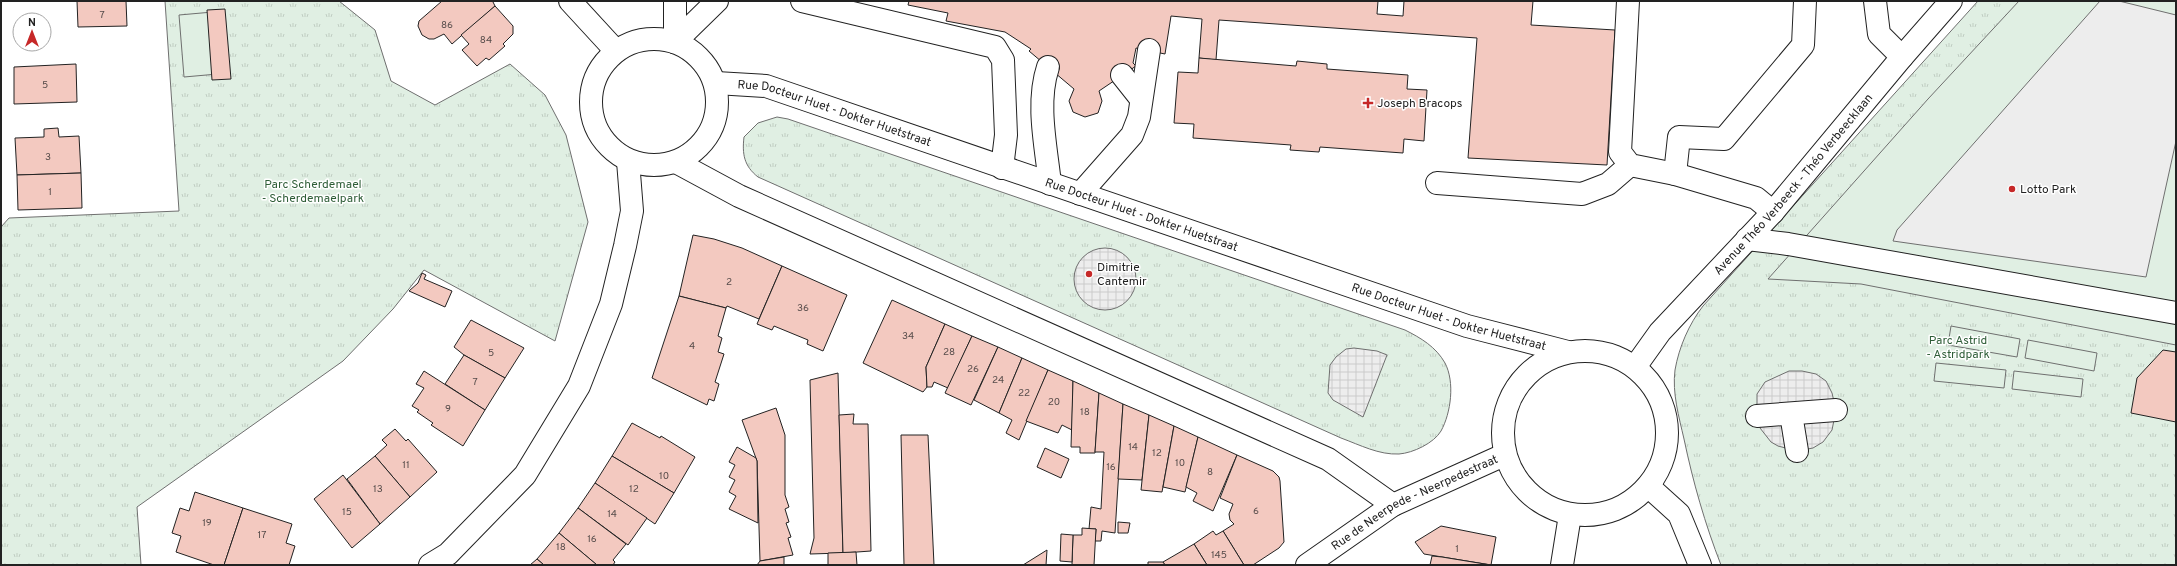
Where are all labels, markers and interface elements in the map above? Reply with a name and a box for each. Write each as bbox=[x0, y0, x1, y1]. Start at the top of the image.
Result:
house number: 7 bbox=[99, 9, 105, 22]
north arrow bbox=[12, 12, 52, 52]
text: N bbox=[28, 16, 36, 30]
house number: 86 bbox=[441, 19, 453, 32]
house number: 84 bbox=[480, 34, 492, 47]
street label: Rue Docteur Huet - Dokter Huetstraat bbox=[737, 77, 933, 151]
house number: 5 bbox=[42, 79, 48, 92]
street label: Avenue Théo Verbeeck - Théo Verbeecklaan bbox=[1711, 91, 1877, 279]
place label: Joseph Bracops bbox=[1377, 96, 1462, 112]
marker: Joseph Bracops bbox=[1362, 97, 1374, 109]
house number: 3 bbox=[45, 151, 51, 164]
street label: Rue Docteur Huet - Dokter Huetstraat bbox=[1043, 175, 1240, 256]
park label: Parc Scherdemael - Scherdemaelpark bbox=[262, 177, 364, 207]
place label: Lotto Park bbox=[2020, 182, 2076, 198]
marker: Lotto Park bbox=[2007, 184, 2017, 194]
house number: 1 bbox=[48, 186, 52, 199]
place label: Dimitrie Cantemir bbox=[1097, 260, 1147, 290]
marker: Dimitrie Cantemir bbox=[1084, 269, 1094, 279]
house number: 2 bbox=[726, 276, 732, 289]
street label: Rue Docteur Huet - Dokter Huetstraat bbox=[1349, 280, 1548, 355]
house number: 36 bbox=[797, 302, 809, 315]
house number: 34 bbox=[902, 330, 914, 343]
park label: Parc Astrid - Astridpark bbox=[1926, 333, 1990, 363]
house number: 4 bbox=[689, 340, 695, 353]
house number: 28 bbox=[943, 346, 955, 359]
house number: 5 bbox=[488, 347, 494, 360]
house number: 26 bbox=[967, 363, 979, 376]
house number: 24 bbox=[992, 374, 1004, 387]
house number: 7 bbox=[472, 376, 478, 389]
house number: 22 bbox=[1018, 387, 1030, 400]
house number: 20 bbox=[1048, 396, 1060, 409]
house number: 9 bbox=[445, 403, 451, 416]
house number: 18 bbox=[1080, 406, 1090, 419]
house number: 14 bbox=[1128, 441, 1138, 454]
house number: 12 bbox=[1152, 447, 1162, 460]
street label: Rue de Neerpede - Neerpedestraat bbox=[1328, 452, 1501, 555]
house number: 10 bbox=[1175, 457, 1185, 470]
house number: 11 bbox=[402, 459, 410, 472]
house number: 16 bbox=[1106, 461, 1116, 474]
house number: 8 bbox=[1207, 466, 1213, 479]
house number: 10 bbox=[659, 470, 669, 483]
house number: 13 bbox=[373, 483, 383, 496]
house number: 12 bbox=[629, 483, 639, 496]
house number: 6 bbox=[1253, 505, 1259, 518]
house number: 15 bbox=[342, 506, 352, 519]
house number: 14 bbox=[607, 508, 617, 521]
house number: 19 bbox=[202, 517, 212, 530]
house number: 17 bbox=[258, 529, 266, 542]
house number: 16 bbox=[587, 533, 597, 546]
house number: 18 bbox=[556, 541, 566, 554]
house number: 1 bbox=[1455, 543, 1459, 556]
house number: 145 bbox=[1211, 549, 1227, 562]

